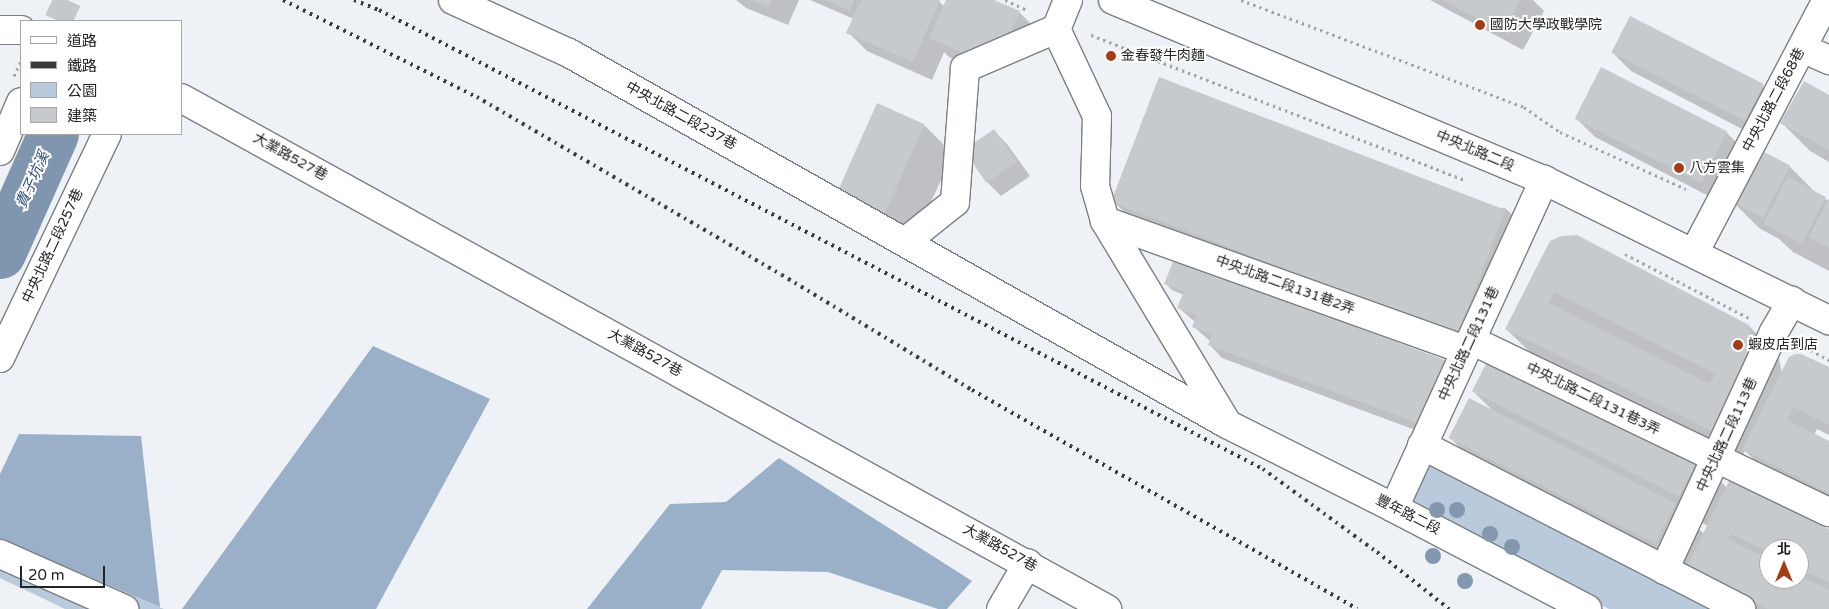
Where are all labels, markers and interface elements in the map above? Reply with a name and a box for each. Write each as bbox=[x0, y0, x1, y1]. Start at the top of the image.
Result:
place label: 國防大學政戰學院 bbox=[1490, 17, 1602, 33]
marker: 國防大學政戰學院 bbox=[1474, 19, 1486, 31]
legend bbox=[20, 20, 182, 135]
text: 道路 bbox=[67, 32, 97, 50]
street label: 中央北路二段68巷 bbox=[1739, 45, 1809, 155]
place label: 金春發牛肉麵 bbox=[1121, 48, 1205, 64]
marker: 金春發牛肉麵 bbox=[1105, 50, 1117, 62]
text: 鐵路 bbox=[67, 57, 97, 75]
street label: 中央北路二段237巷 bbox=[623, 79, 739, 153]
text: 公園 bbox=[67, 82, 97, 100]
text: 建築 bbox=[67, 107, 97, 125]
street label: 中央北路二段 bbox=[1433, 127, 1517, 175]
street label: 大業路527巷 bbox=[250, 130, 330, 184]
water label: 貴子坑溪 bbox=[13, 149, 53, 211]
place label: 八方雲集 bbox=[1689, 160, 1745, 176]
marker: 八方雲集 bbox=[1673, 162, 1685, 174]
street label: 中央北路二段257巷 bbox=[19, 186, 87, 306]
street label: 中央北路二段131巷2弄 bbox=[1213, 252, 1357, 318]
street label: 中央北路二段131巷 bbox=[1435, 284, 1503, 404]
street label: 大業路527巷 bbox=[605, 326, 685, 380]
place label: 蝦皮店到店 bbox=[1748, 337, 1818, 353]
marker: 蝦皮店到店 bbox=[1732, 339, 1744, 351]
street label: 中央北路二段131巷3弄 bbox=[1523, 359, 1663, 439]
street label: 中央北路二段113巷 bbox=[1693, 375, 1761, 495]
street label: 豐年路二段 bbox=[1373, 492, 1443, 538]
street label: 大業路527巷 bbox=[960, 521, 1040, 575]
north arrow bbox=[1759, 539, 1809, 589]
text: 北 bbox=[1777, 541, 1791, 558]
scale bar bbox=[22, 556, 108, 588]
text: 20 m bbox=[28, 566, 65, 584]

